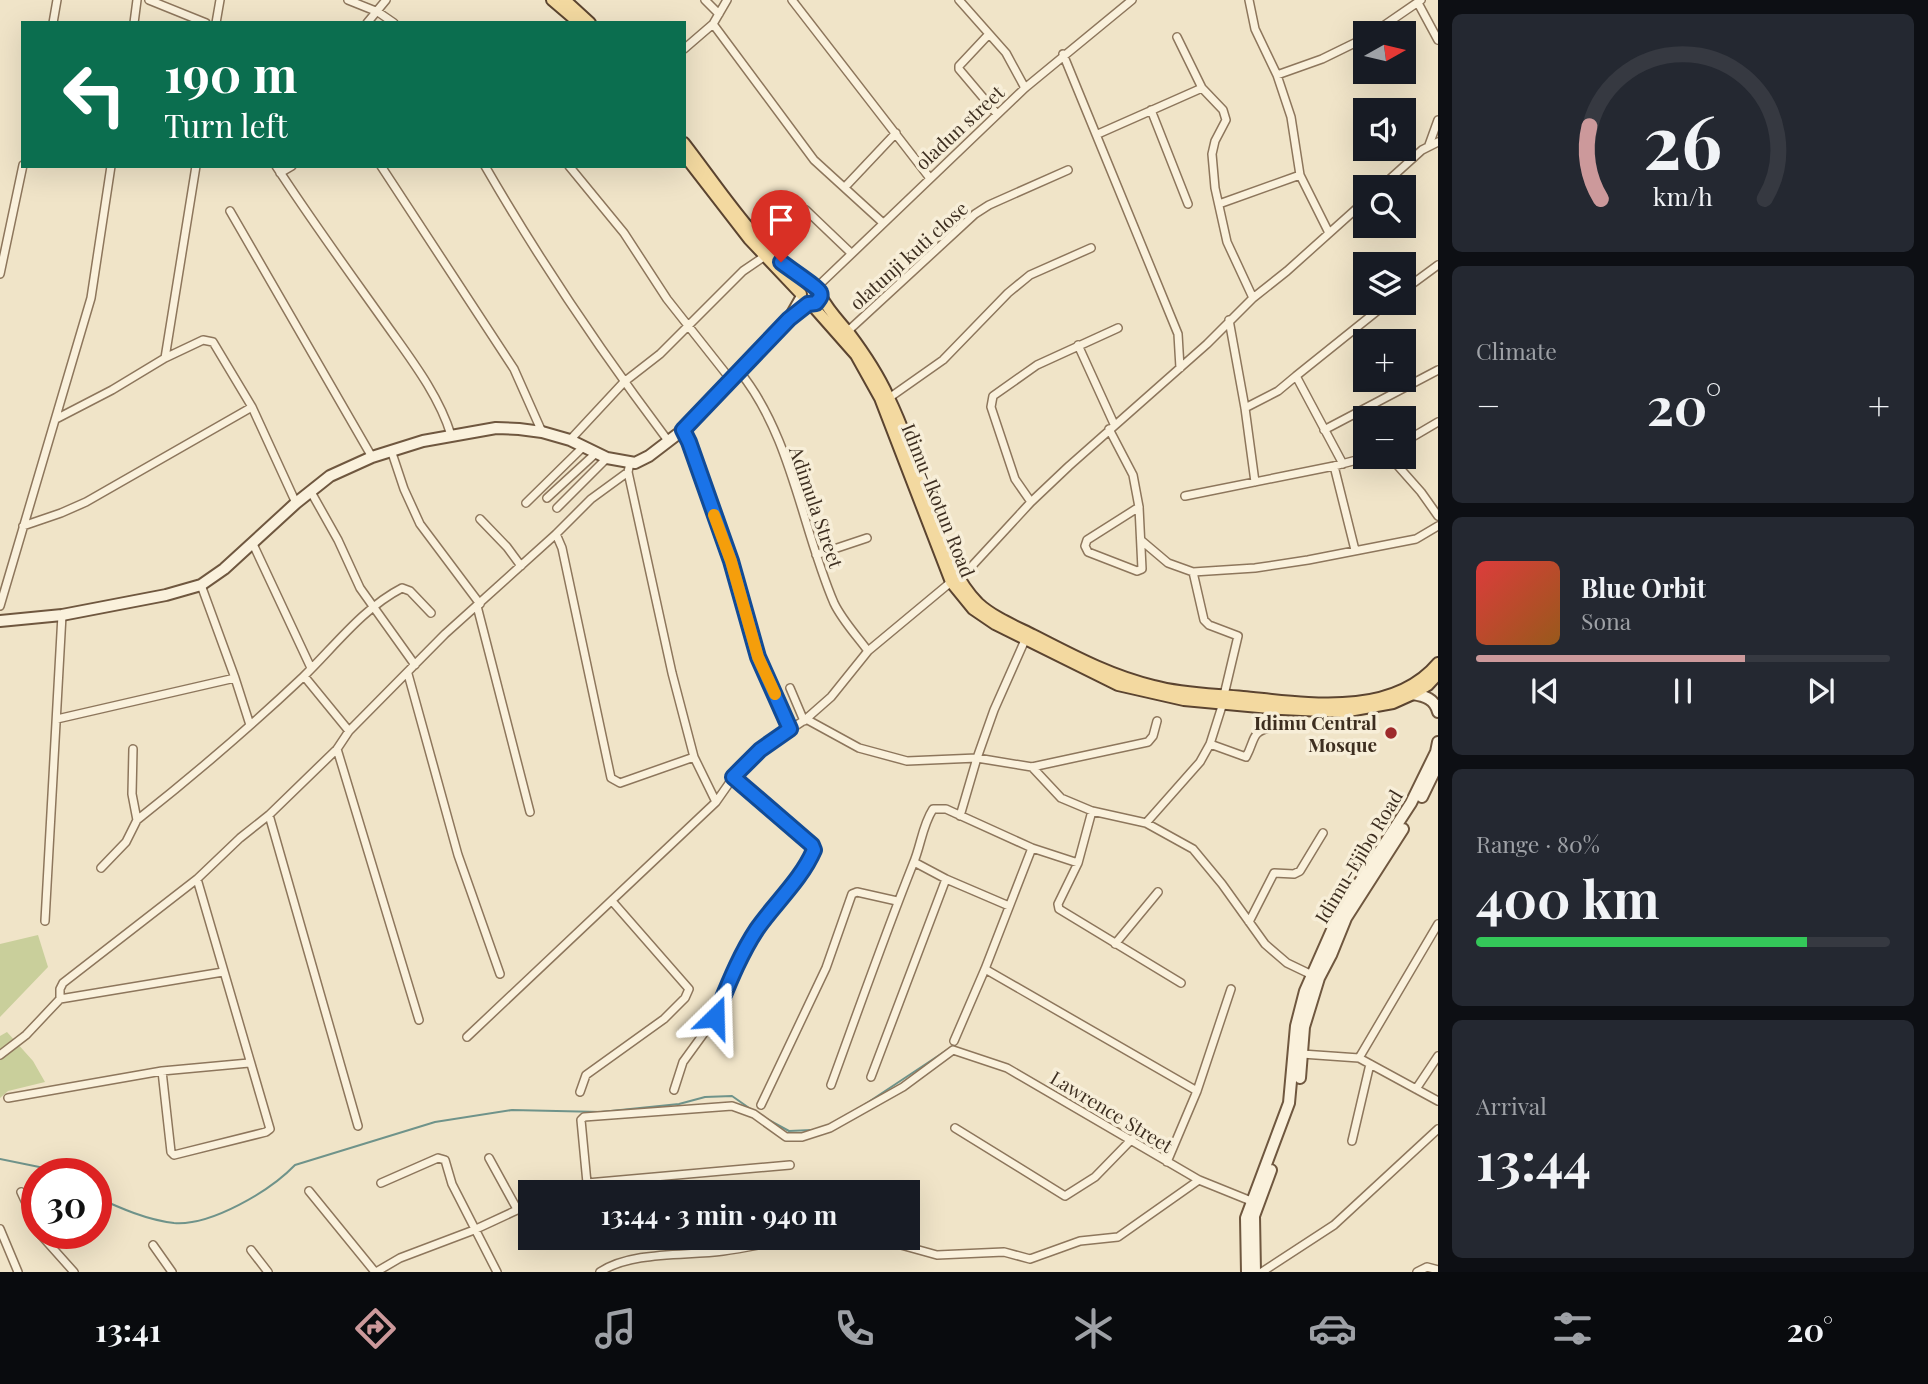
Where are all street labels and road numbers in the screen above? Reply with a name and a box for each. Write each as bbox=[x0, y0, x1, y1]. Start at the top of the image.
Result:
street label: oladun street bbox=[909, 79, 1009, 175]
street label: olatunji kuti close bbox=[843, 195, 973, 315]
street label: Idimu-Ikotun Road bbox=[896, 419, 982, 581]
street label: Adimula Street bbox=[784, 442, 850, 571]
street label: Idimu-Ejibo Road bbox=[1308, 785, 1408, 927]
street label: Lawrence Street bbox=[1046, 1064, 1178, 1158]

